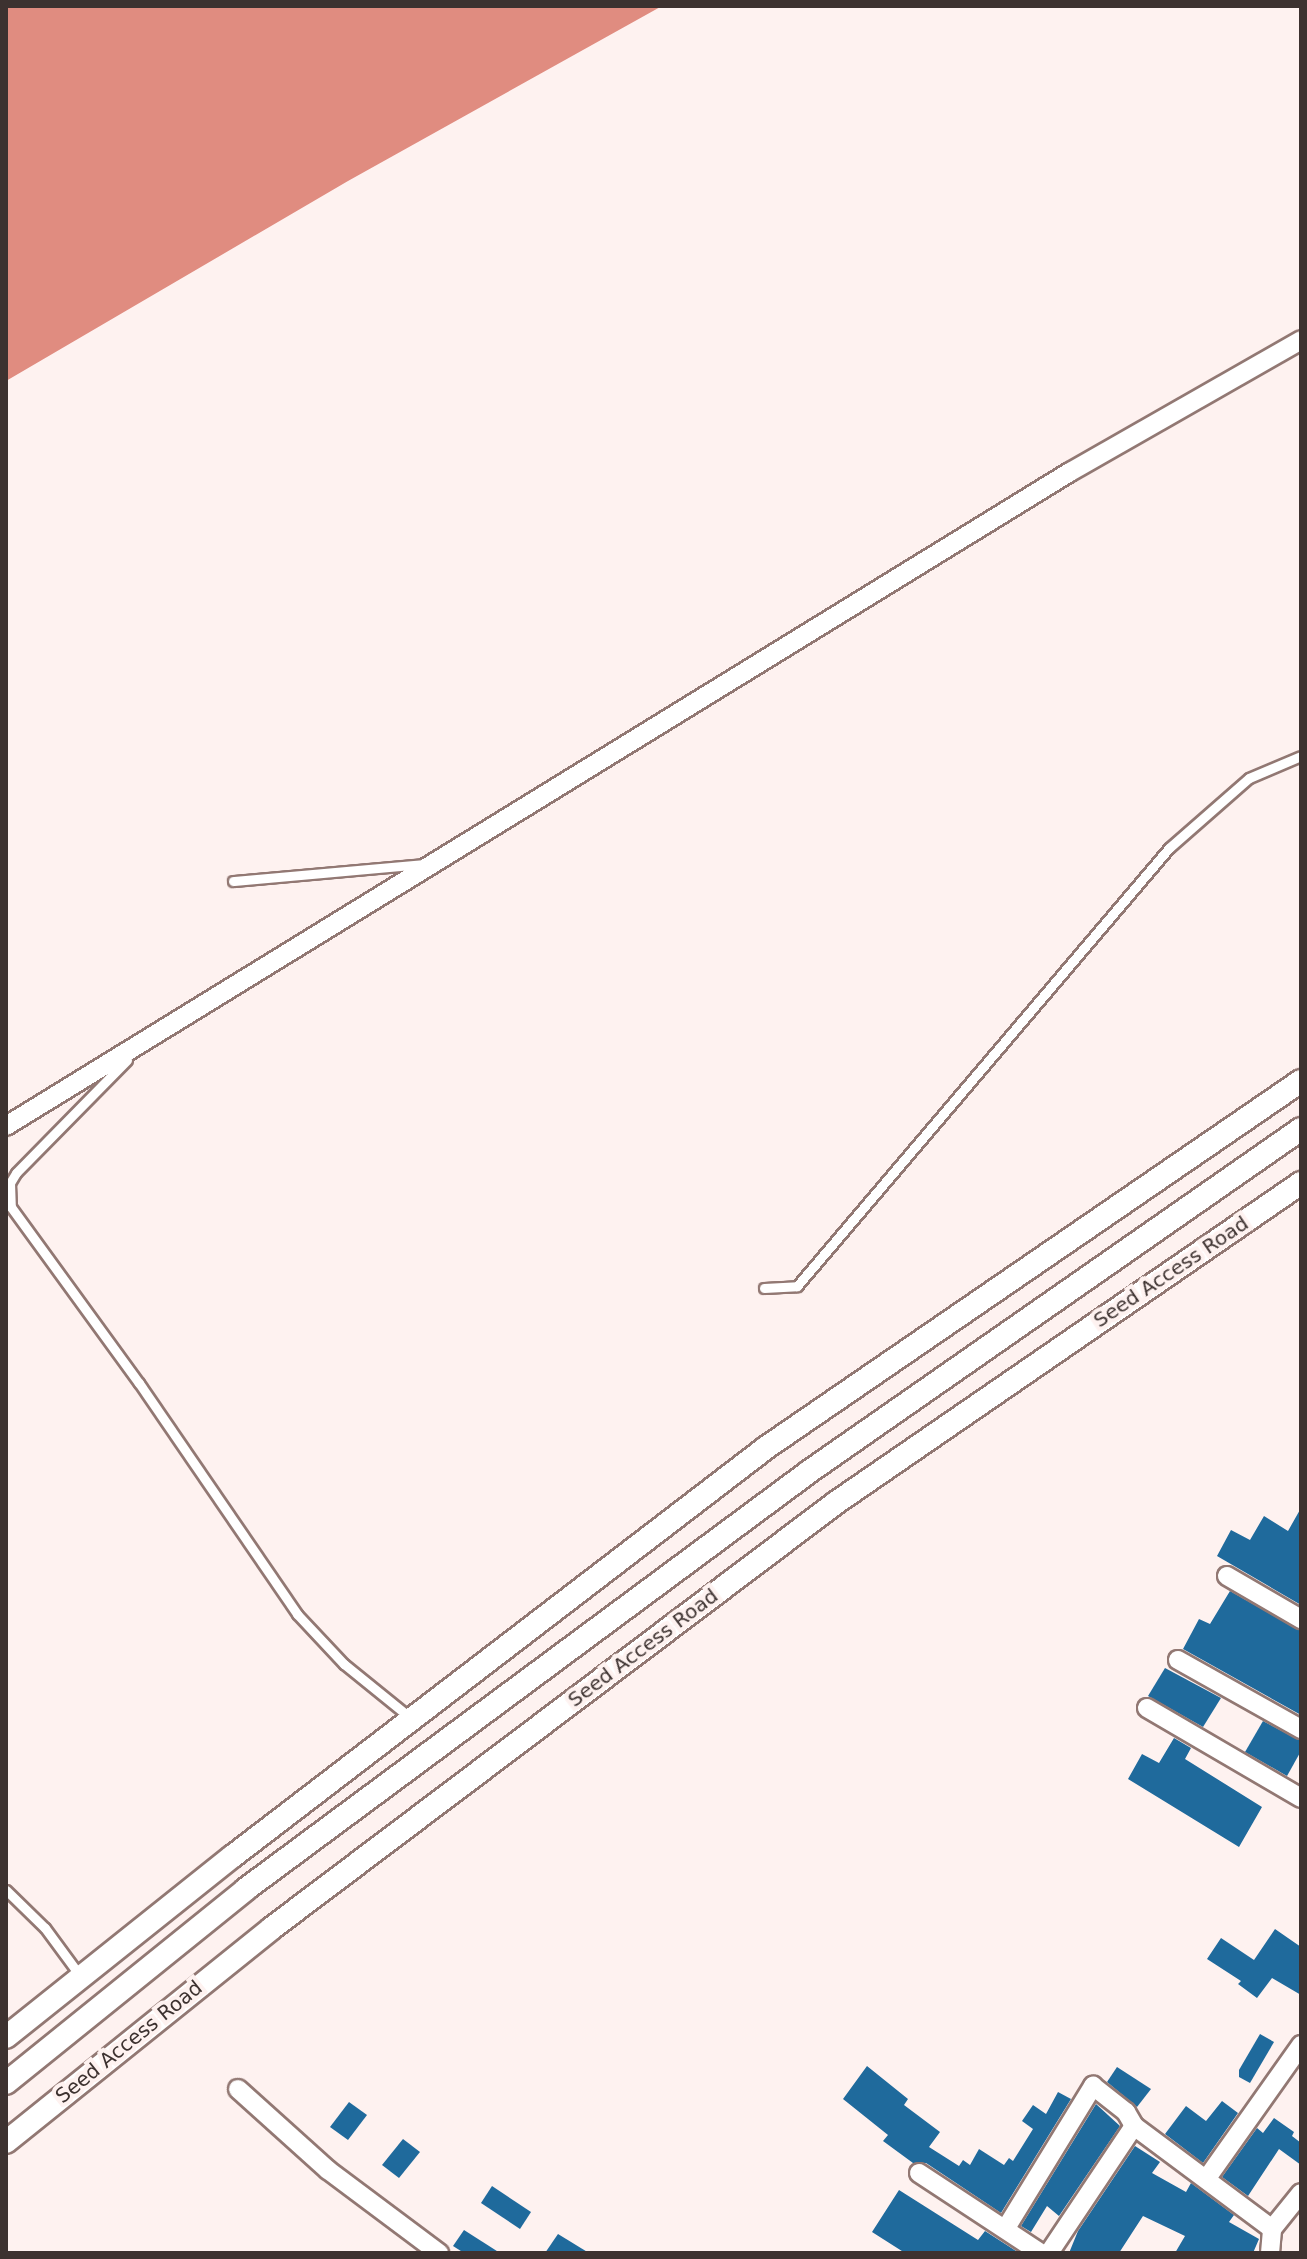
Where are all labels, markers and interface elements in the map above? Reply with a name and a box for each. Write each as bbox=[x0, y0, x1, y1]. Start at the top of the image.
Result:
street label: Seed Access Road bbox=[1089, 1211, 1253, 1333]
street label: Seed Access Road bbox=[563, 1584, 723, 1712]
street label: Seed Access Road bbox=[51, 1976, 207, 2108]

